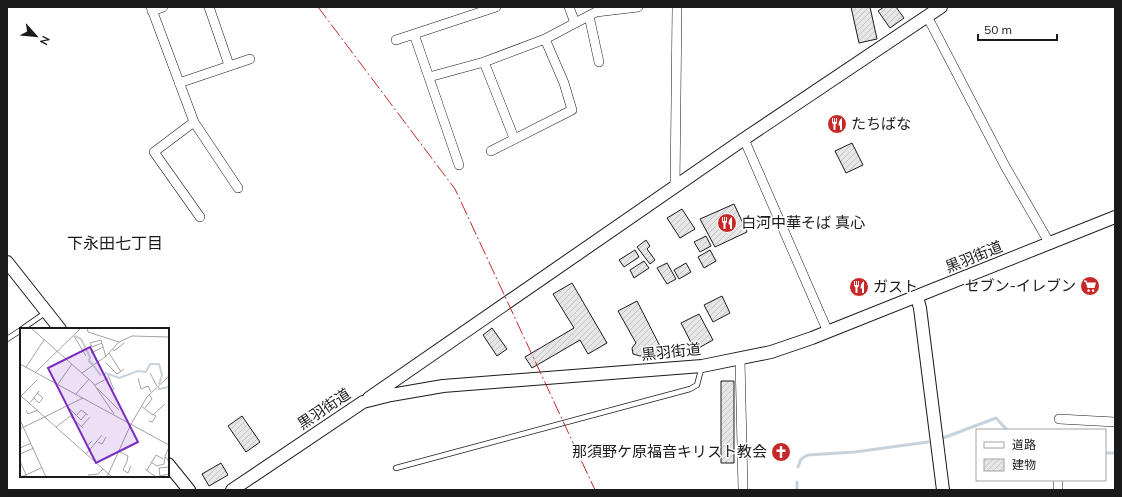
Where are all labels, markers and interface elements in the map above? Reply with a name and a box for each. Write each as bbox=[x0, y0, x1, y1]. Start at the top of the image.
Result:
north arrow bbox=[16, 16, 56, 56]
scale bar bbox=[978, 16, 1057, 42]
text: 50 m bbox=[984, 22, 1012, 37]
text: N bbox=[37, 34, 53, 47]
restaurant icon: たちばな bbox=[826, 113, 848, 135]
place label: たちばな bbox=[851, 114, 911, 133]
restaurant icon: 白河中華そば 真心 bbox=[716, 212, 738, 234]
place label: 白河中華そば 真心 bbox=[741, 213, 865, 232]
district label: 下永田七丁目 bbox=[67, 233, 163, 253]
street label: 黒羽街道 bbox=[942, 236, 1005, 277]
supermarket icon: セブン-イレブン bbox=[1079, 275, 1101, 297]
restaurant icon: ガスト bbox=[848, 276, 870, 298]
place label: セブン-イレブン bbox=[965, 276, 1076, 295]
place label: ガスト bbox=[873, 277, 918, 296]
inset map bbox=[20, 328, 169, 477]
street label: 黒羽街道 bbox=[640, 339, 702, 364]
street label: 黒羽街道 bbox=[294, 384, 354, 433]
legend bbox=[976, 429, 1106, 481]
text: 道路 bbox=[1012, 437, 1036, 452]
church icon: 那須野ケ原福音キリスト教会 bbox=[770, 441, 792, 463]
place label: 那須野ケ原福音キリスト教会 bbox=[572, 442, 767, 461]
text: 建物 bbox=[1012, 457, 1036, 472]

